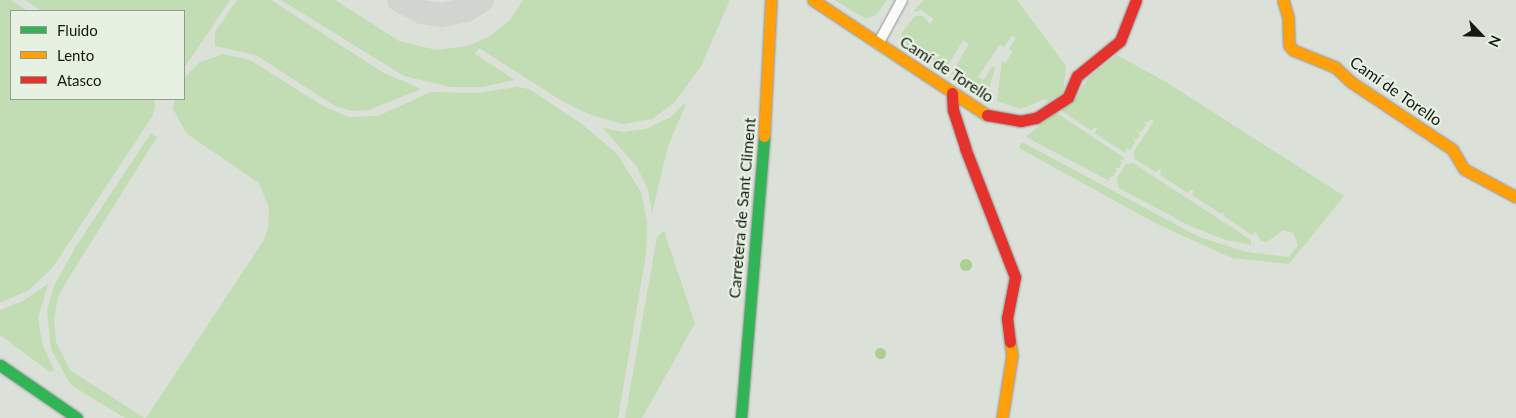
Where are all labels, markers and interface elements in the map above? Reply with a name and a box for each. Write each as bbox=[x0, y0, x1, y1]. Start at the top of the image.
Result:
legend bbox=[10, 10, 185, 100]
north arrow bbox=[1456, 10, 1506, 60]
text: Fluido bbox=[57, 21, 98, 39]
street label: Camí de Torello bbox=[896, 31, 998, 107]
text: N bbox=[1485, 33, 1505, 50]
text: Lento bbox=[57, 46, 94, 64]
street label: Camí de Torello bbox=[1346, 52, 1446, 130]
text: Atasco bbox=[57, 71, 102, 89]
street label: Carretera de Sant Climent bbox=[725, 117, 759, 299]

